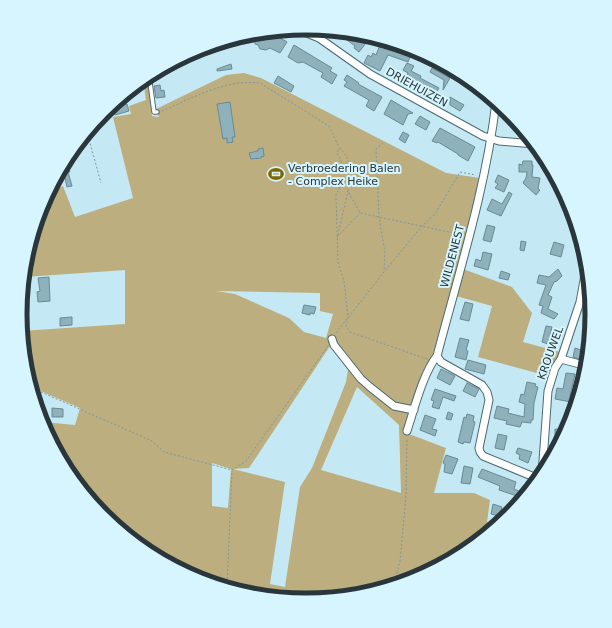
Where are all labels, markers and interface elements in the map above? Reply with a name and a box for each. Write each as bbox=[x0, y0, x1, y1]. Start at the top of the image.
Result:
street label: DRIEHUIZEN bbox=[384, 65, 450, 110]
place label: Verbroedering Balen - Complex Heike bbox=[288, 162, 401, 188]
sports icon: Verbroedering Balen - Complex Heike bbox=[267, 165, 285, 183]
street label: WILDENEST bbox=[438, 223, 467, 289]
street label: KROUWEL bbox=[535, 324, 566, 381]

